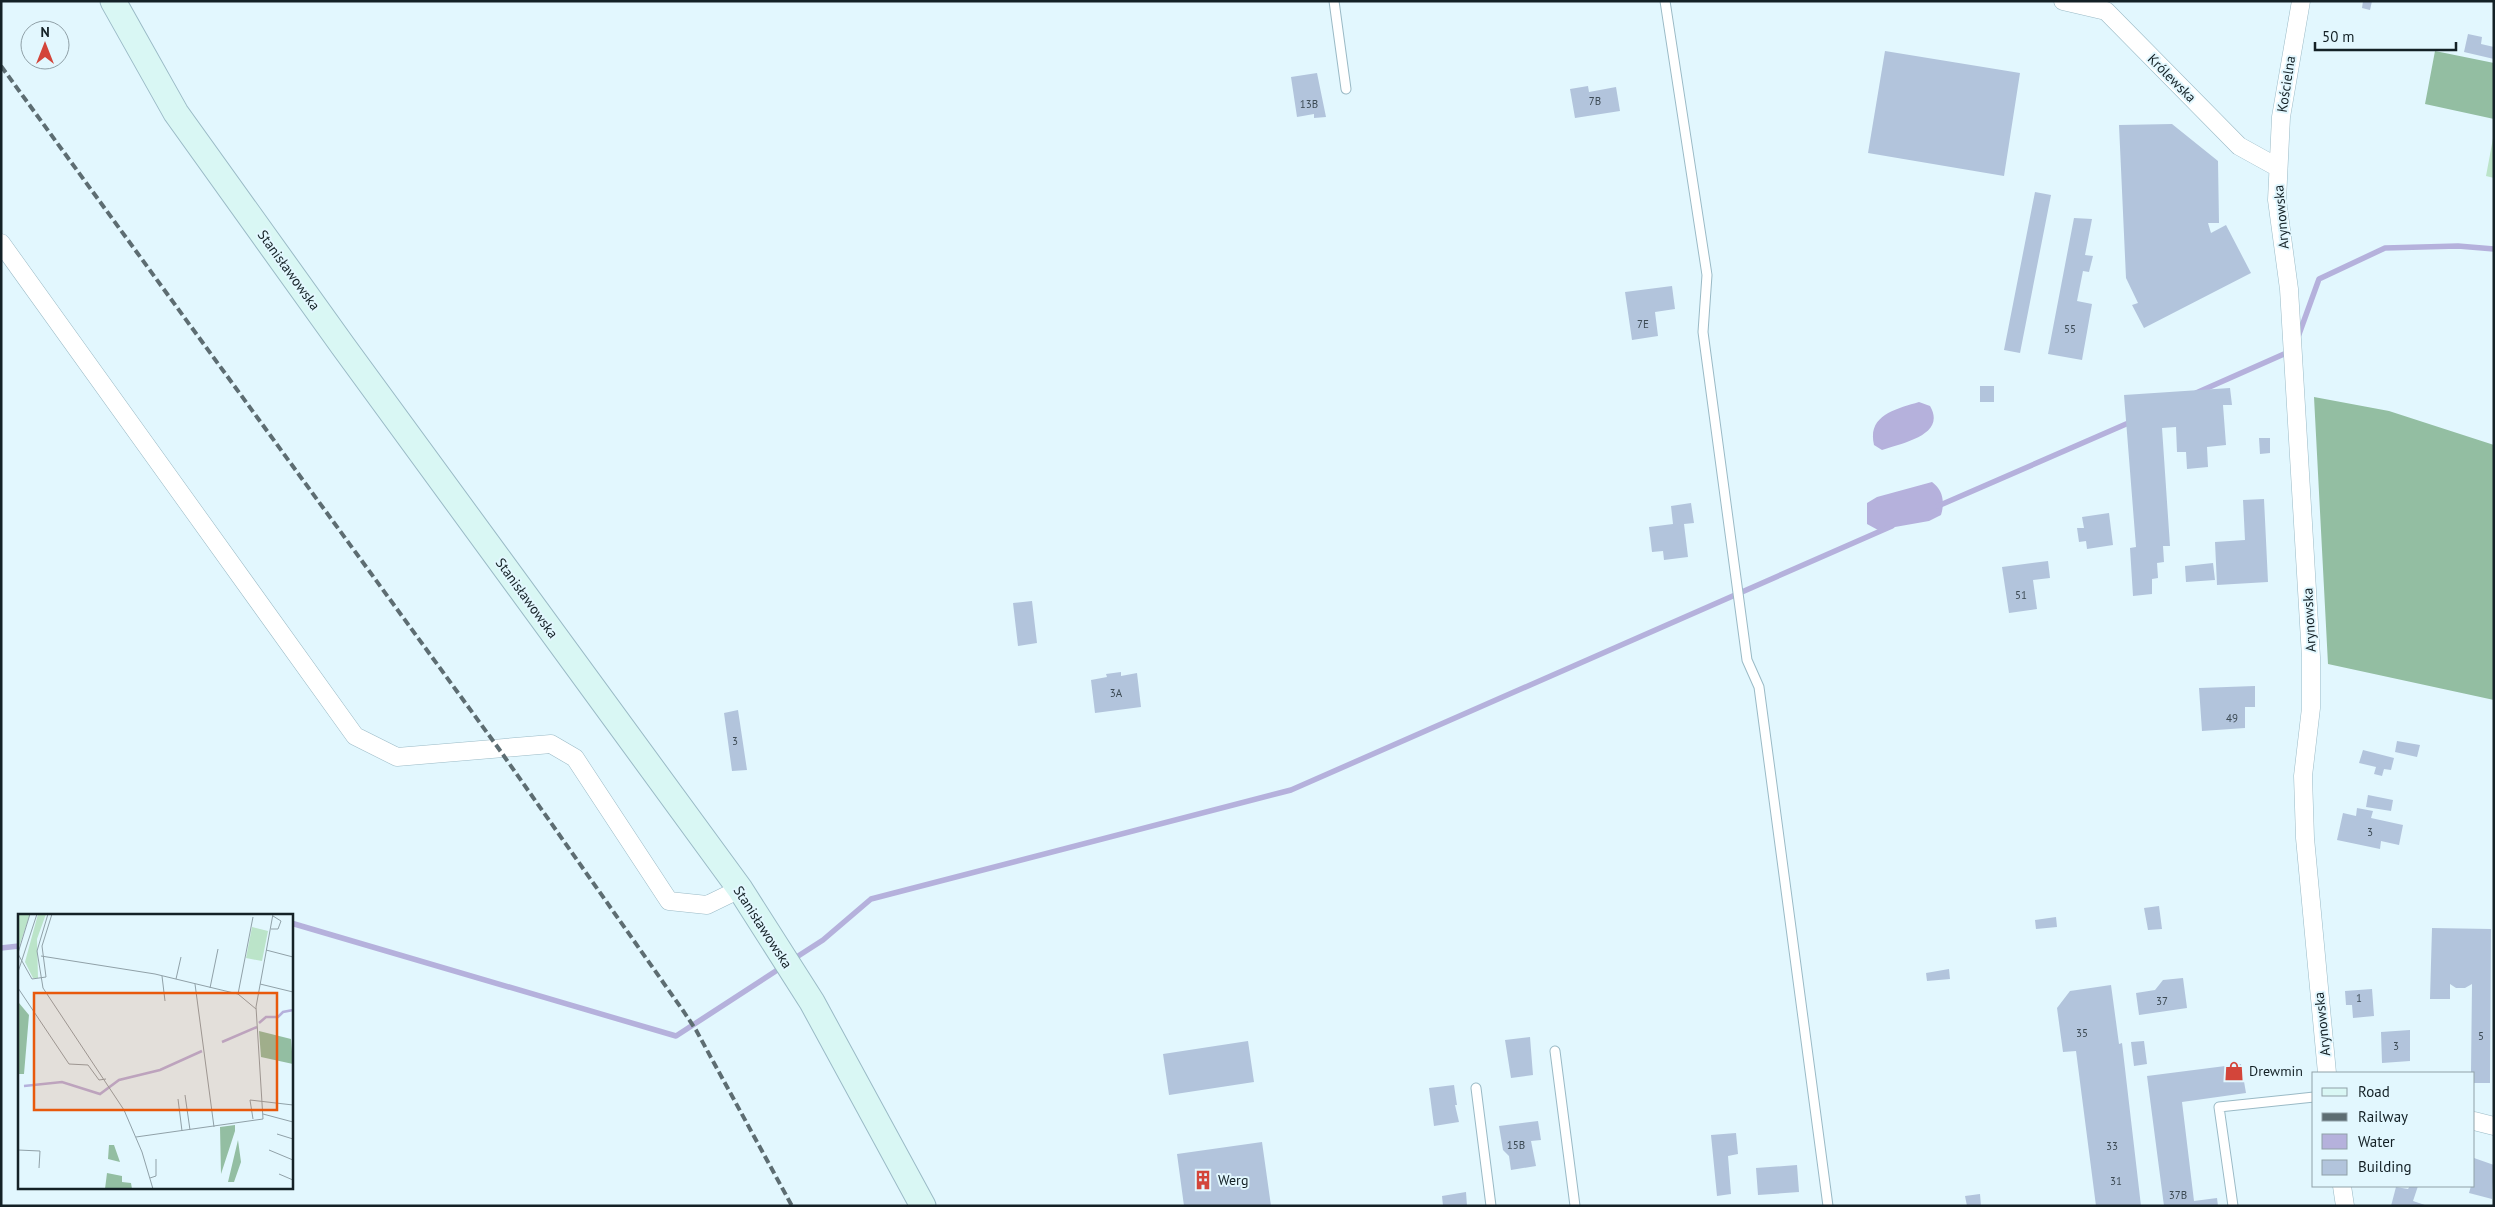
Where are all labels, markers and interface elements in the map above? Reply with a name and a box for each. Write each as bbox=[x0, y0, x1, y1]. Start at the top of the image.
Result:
north arrow bbox=[20, 20, 70, 70]
scale bar bbox=[2315, 20, 2456, 52]
text: N bbox=[40, 23, 50, 41]
text: 50 m bbox=[2322, 27, 2355, 46]
street label: Królewska bbox=[2144, 50, 2200, 106]
street label: Kościelna bbox=[2273, 54, 2299, 114]
house number: 7B bbox=[1589, 94, 1601, 108]
house number: 13B bbox=[1300, 97, 1318, 111]
street label: Arynowska bbox=[2269, 184, 2293, 250]
street label: Stanisławowska bbox=[254, 226, 324, 314]
house number: 7E bbox=[1637, 317, 1649, 331]
house number: 55 bbox=[2064, 322, 2076, 336]
street label: Stanisławowska bbox=[492, 554, 562, 642]
street label: Arynowska bbox=[2298, 587, 2320, 653]
house number: 51 bbox=[2015, 588, 2027, 602]
house number: 3A bbox=[1110, 686, 1123, 700]
house number: 49 bbox=[2226, 711, 2238, 725]
house number: 3 bbox=[732, 734, 738, 748]
house number: 3 bbox=[2367, 825, 2373, 839]
street label: Stanisławowska bbox=[730, 882, 796, 972]
inset map bbox=[18, 914, 292, 1190]
street label: Arynowska bbox=[2310, 991, 2334, 1057]
house number: 1 bbox=[2356, 991, 2362, 1005]
house number: 37 bbox=[2156, 994, 2168, 1008]
house number: 35 bbox=[2076, 1026, 2088, 1040]
house number: 5 bbox=[2478, 1029, 2484, 1043]
house number: 3 bbox=[2393, 1039, 2399, 1053]
shop icon: Drewmin bbox=[2223, 1060, 2245, 1082]
place label: Drewmin bbox=[2249, 1062, 2303, 1080]
legend bbox=[2312, 1072, 2475, 1187]
text: Road bbox=[2358, 1082, 2390, 1101]
text: Railway bbox=[2358, 1107, 2408, 1126]
text: Water bbox=[2358, 1132, 2395, 1151]
house number: 15B bbox=[1507, 1138, 1525, 1152]
house number: 33 bbox=[2106, 1139, 2118, 1153]
text: Building bbox=[2358, 1157, 2412, 1176]
building icon: Werg bbox=[1192, 1169, 1214, 1191]
place label: Werg bbox=[1218, 1171, 1248, 1189]
house number: 31 bbox=[2110, 1174, 2122, 1188]
house number: 37B bbox=[2169, 1188, 2187, 1202]

